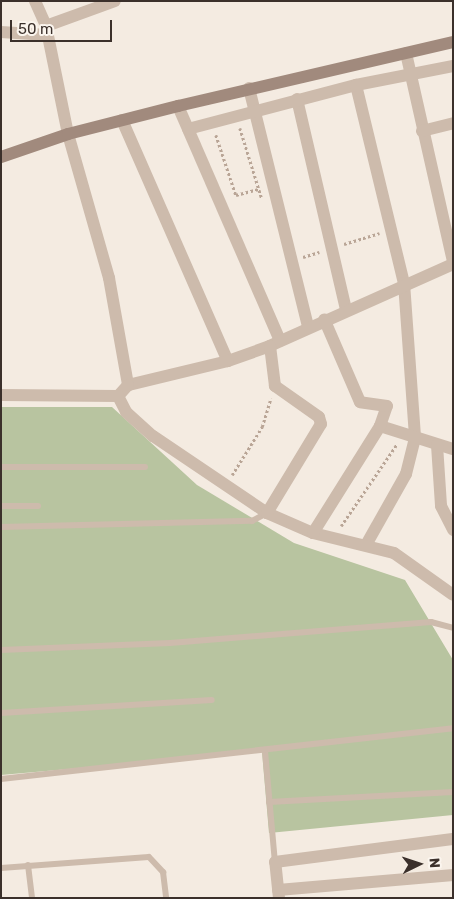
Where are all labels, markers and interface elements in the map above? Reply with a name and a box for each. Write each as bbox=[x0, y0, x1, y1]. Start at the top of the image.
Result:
scale bar bbox=[12, 10, 115, 42]
text: 50 m bbox=[18, 20, 53, 38]
north arrow bbox=[394, 839, 444, 889]
text: N bbox=[426, 857, 443, 869]

